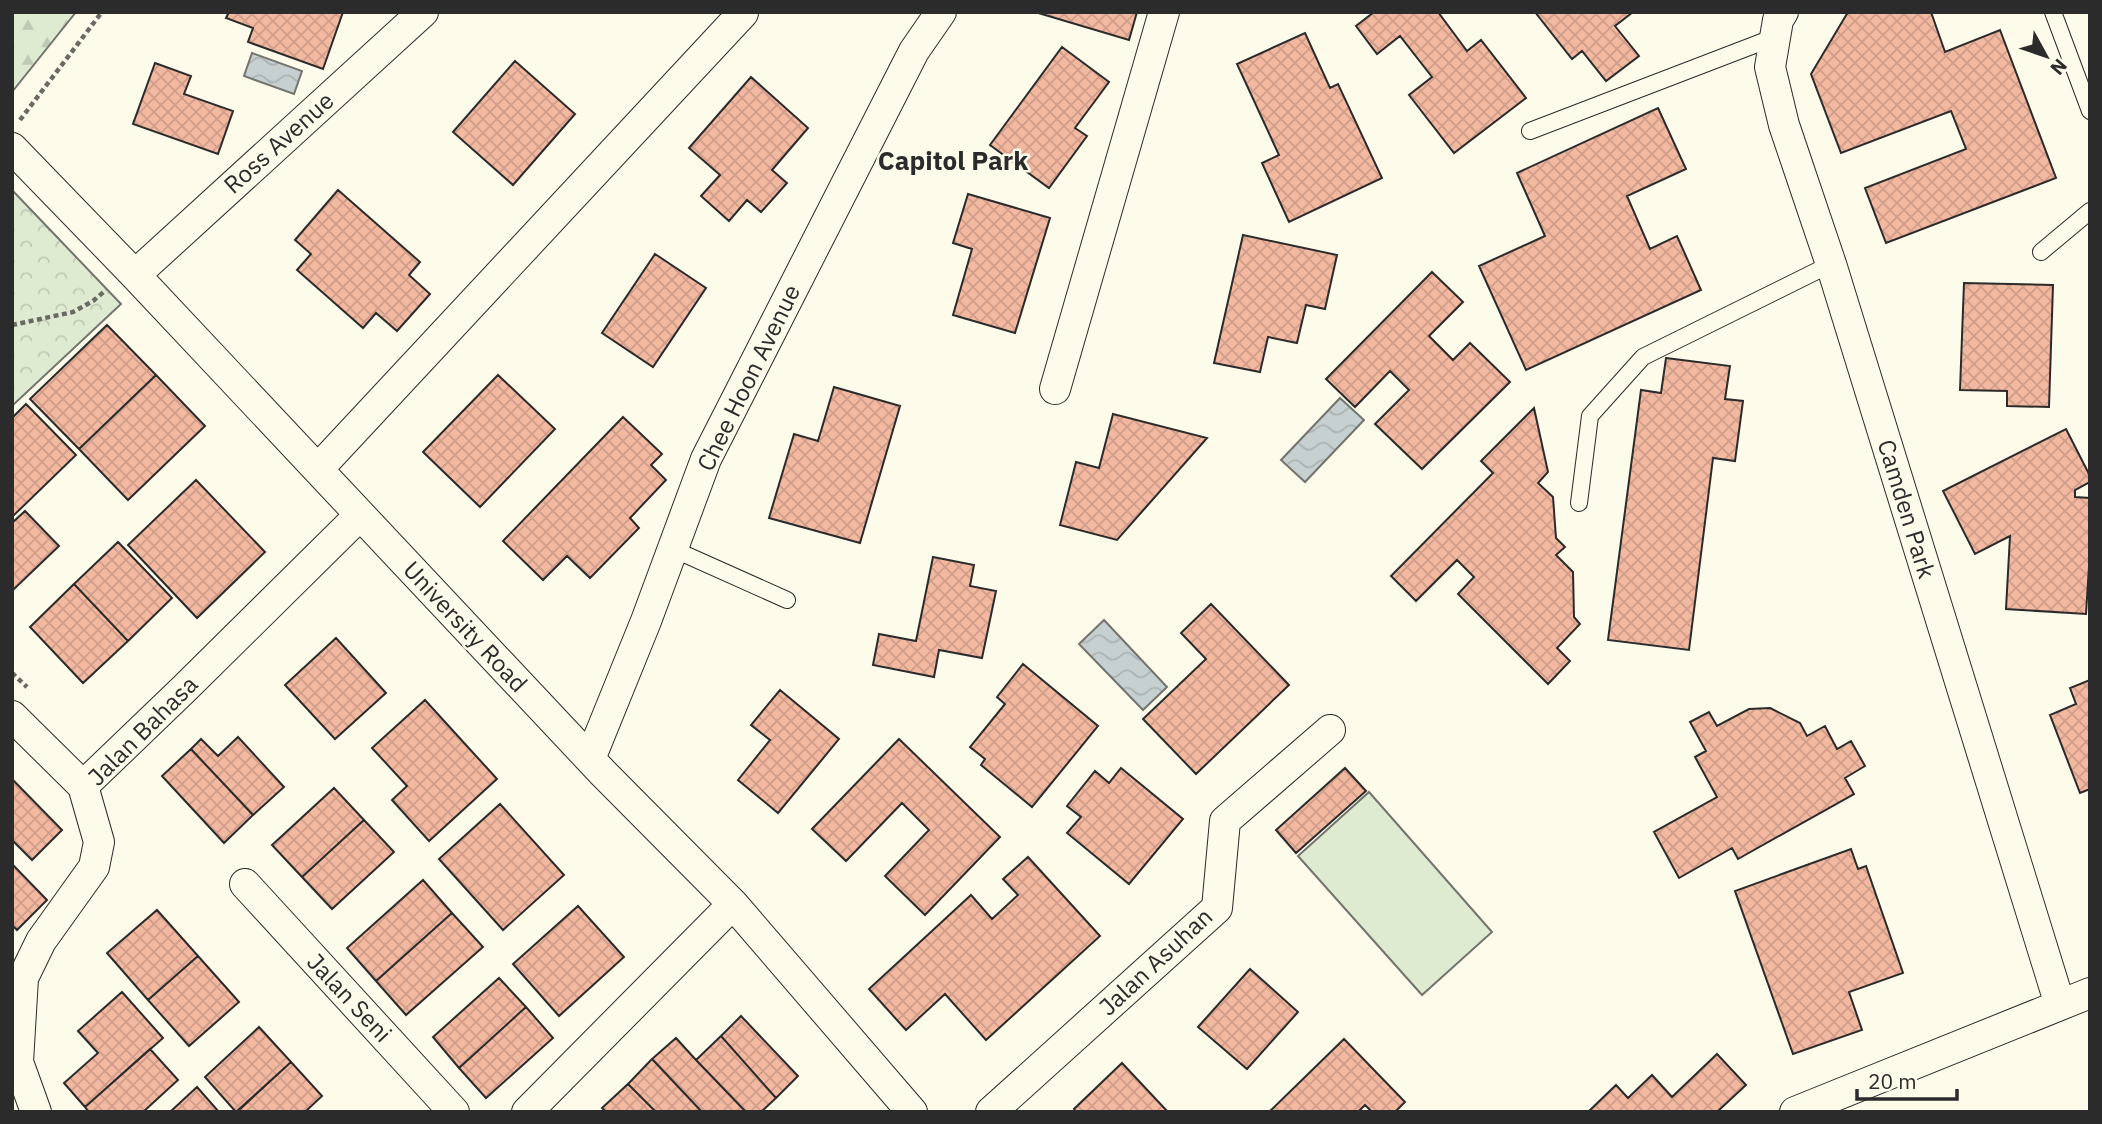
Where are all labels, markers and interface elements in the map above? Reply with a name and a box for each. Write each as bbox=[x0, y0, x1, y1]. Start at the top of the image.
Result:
north arrow bbox=[2011, 21, 2081, 91]
text: N bbox=[2045, 54, 2073, 80]
street label: Ross Avenue bbox=[217, 84, 340, 200]
district label: Capitol Park bbox=[878, 143, 1028, 177]
street label: Chee Hoon Avenue bbox=[689, 279, 807, 476]
street label: Camden Park bbox=[1871, 435, 1943, 582]
street label: University Road bbox=[397, 554, 535, 699]
street label: Jalan Bahasa bbox=[80, 668, 204, 792]
street label: Jalan Asuhan bbox=[1092, 900, 1219, 1022]
street label: Jalan Seni bbox=[300, 946, 399, 1049]
scale bar bbox=[1857, 1058, 1957, 1102]
text: 20 m bbox=[1868, 1067, 1917, 1095]

